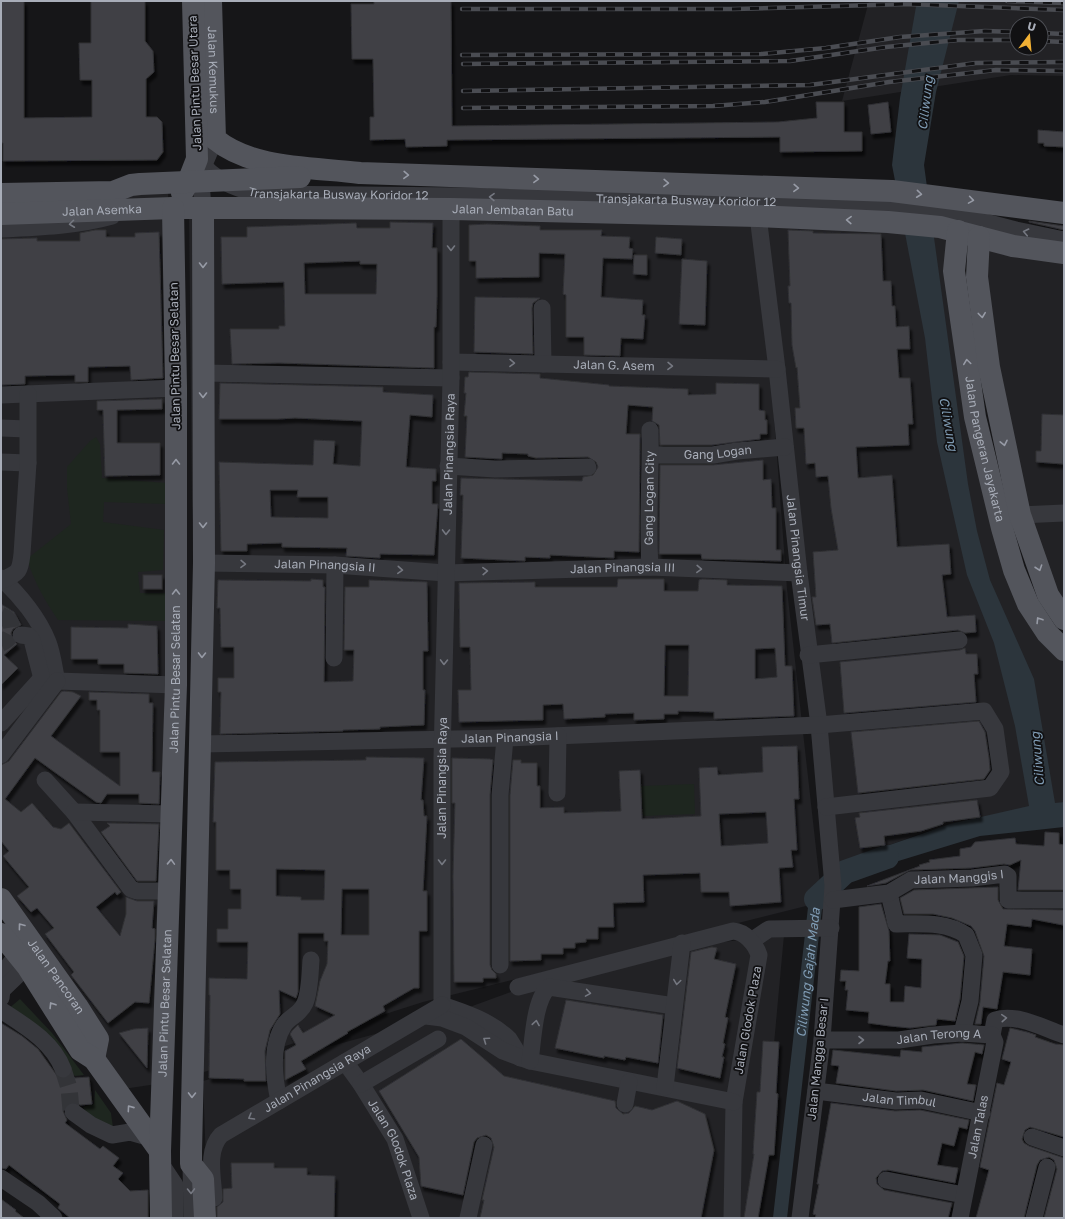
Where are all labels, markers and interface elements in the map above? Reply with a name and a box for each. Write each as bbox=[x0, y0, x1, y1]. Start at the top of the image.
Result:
street label: Jalan Pintu Besar Utara bbox=[185, 15, 204, 151]
north arrow bbox=[1009, 16, 1049, 56]
text: U bbox=[1026, 19, 1038, 33]
street label: Jalan Kemukus bbox=[205, 26, 222, 114]
water label: Ciliwung bbox=[914, 74, 936, 131]
one-way arrow bbox=[403, 170, 409, 179]
one-way arrow bbox=[533, 175, 539, 183]
one-way arrow bbox=[663, 179, 669, 188]
street label: Transjakarta Busway Koridor 12 bbox=[247, 184, 429, 203]
one-way arrow bbox=[793, 184, 799, 192]
one-way arrow bbox=[916, 189, 922, 198]
street label: Transjakarta Busway Koridor 12 bbox=[596, 191, 777, 209]
one-way arrow bbox=[489, 192, 495, 201]
one-way arrow bbox=[968, 195, 974, 204]
street label: Jalan Asemka bbox=[62, 201, 142, 219]
street label: Jalan Jembatan Batu bbox=[452, 201, 574, 219]
one-way arrow bbox=[846, 216, 852, 224]
one-way arrow bbox=[69, 219, 75, 228]
one-way arrow bbox=[1023, 229, 1029, 237]
one-way arrow bbox=[447, 245, 455, 251]
one-way arrow bbox=[199, 262, 207, 268]
street label: Jalan Pintu Besar Selatan bbox=[166, 282, 183, 430]
one-way arrow bbox=[977, 312, 986, 318]
street label: Jalan G. Asem bbox=[573, 357, 655, 373]
one-way arrow bbox=[509, 359, 515, 367]
one-way arrow bbox=[963, 359, 972, 365]
one-way arrow bbox=[667, 362, 673, 370]
street label: Jalan Pangeran Jayakarta bbox=[962, 375, 1008, 523]
one-way arrow bbox=[199, 392, 207, 398]
street label: Jalan Pinangsia Raya bbox=[440, 393, 458, 515]
water label: Ciliwung bbox=[936, 396, 962, 453]
one-way arrow bbox=[999, 440, 1007, 447]
street label: Gang Logan bbox=[684, 442, 752, 462]
street label: Gang Logan City bbox=[641, 450, 657, 545]
one-way arrow bbox=[172, 459, 180, 465]
street label: Jalan Pinangsia Timur bbox=[784, 494, 813, 622]
one-way arrow bbox=[199, 522, 208, 528]
one-way arrow bbox=[442, 529, 451, 535]
street label: Jalan Pinangsia II bbox=[274, 556, 376, 575]
street label: Jalan Pinangsia III bbox=[570, 559, 676, 576]
one-way arrow bbox=[240, 560, 246, 568]
one-way arrow bbox=[696, 564, 702, 573]
one-way arrow bbox=[397, 565, 403, 574]
one-way arrow bbox=[1034, 565, 1043, 572]
one-way arrow bbox=[482, 567, 488, 576]
one-way arrow bbox=[172, 589, 180, 595]
street label: Jalan Pintu Besar Selatan bbox=[166, 605, 183, 753]
one-way arrow bbox=[1036, 617, 1043, 624]
one-way arrow bbox=[198, 652, 206, 658]
one-way arrow bbox=[440, 659, 448, 665]
street label: Jalan Pinangsia Raya bbox=[434, 717, 450, 839]
street label: Jalan Pinangsia I bbox=[461, 728, 559, 746]
water label: Ciliwung bbox=[1027, 730, 1047, 787]
one-way arrow bbox=[166, 859, 175, 865]
one-way arrow bbox=[438, 859, 446, 865]
street label: Jalan Manggis I bbox=[914, 866, 1005, 887]
water label: Ciliwung Gajah Mada bbox=[792, 906, 823, 1038]
one-way arrow bbox=[19, 923, 26, 930]
street label: Jalan Pintu Besar Selatan bbox=[155, 929, 175, 1077]
street label: Jalan Pancoran bbox=[25, 936, 88, 1017]
street label: Jalan Glodok Plaza bbox=[731, 965, 764, 1075]
one-way arrow bbox=[673, 979, 682, 985]
one-way arrow bbox=[585, 988, 591, 997]
street label: Jalan Mangga Besar I bbox=[804, 997, 831, 1121]
one-way arrow bbox=[50, 1003, 57, 1010]
one-way arrow bbox=[1001, 1014, 1008, 1023]
one-way arrow bbox=[531, 1020, 540, 1026]
street label: Jalan Terong A bbox=[895, 1025, 982, 1047]
one-way arrow bbox=[858, 1036, 864, 1044]
one-way arrow bbox=[484, 1038, 491, 1045]
street label: Jalan Pinangsia Raya bbox=[261, 1041, 373, 1115]
street label: Jalan Timbul bbox=[862, 1089, 938, 1110]
one-way arrow bbox=[188, 1092, 196, 1098]
street label: Jalan Talas bbox=[964, 1094, 991, 1160]
street label: Jalan Glodok Plaza bbox=[365, 1096, 423, 1202]
one-way arrow bbox=[127, 1105, 135, 1112]
one-way arrow bbox=[248, 1112, 255, 1119]
one-way arrow bbox=[187, 1188, 195, 1194]

